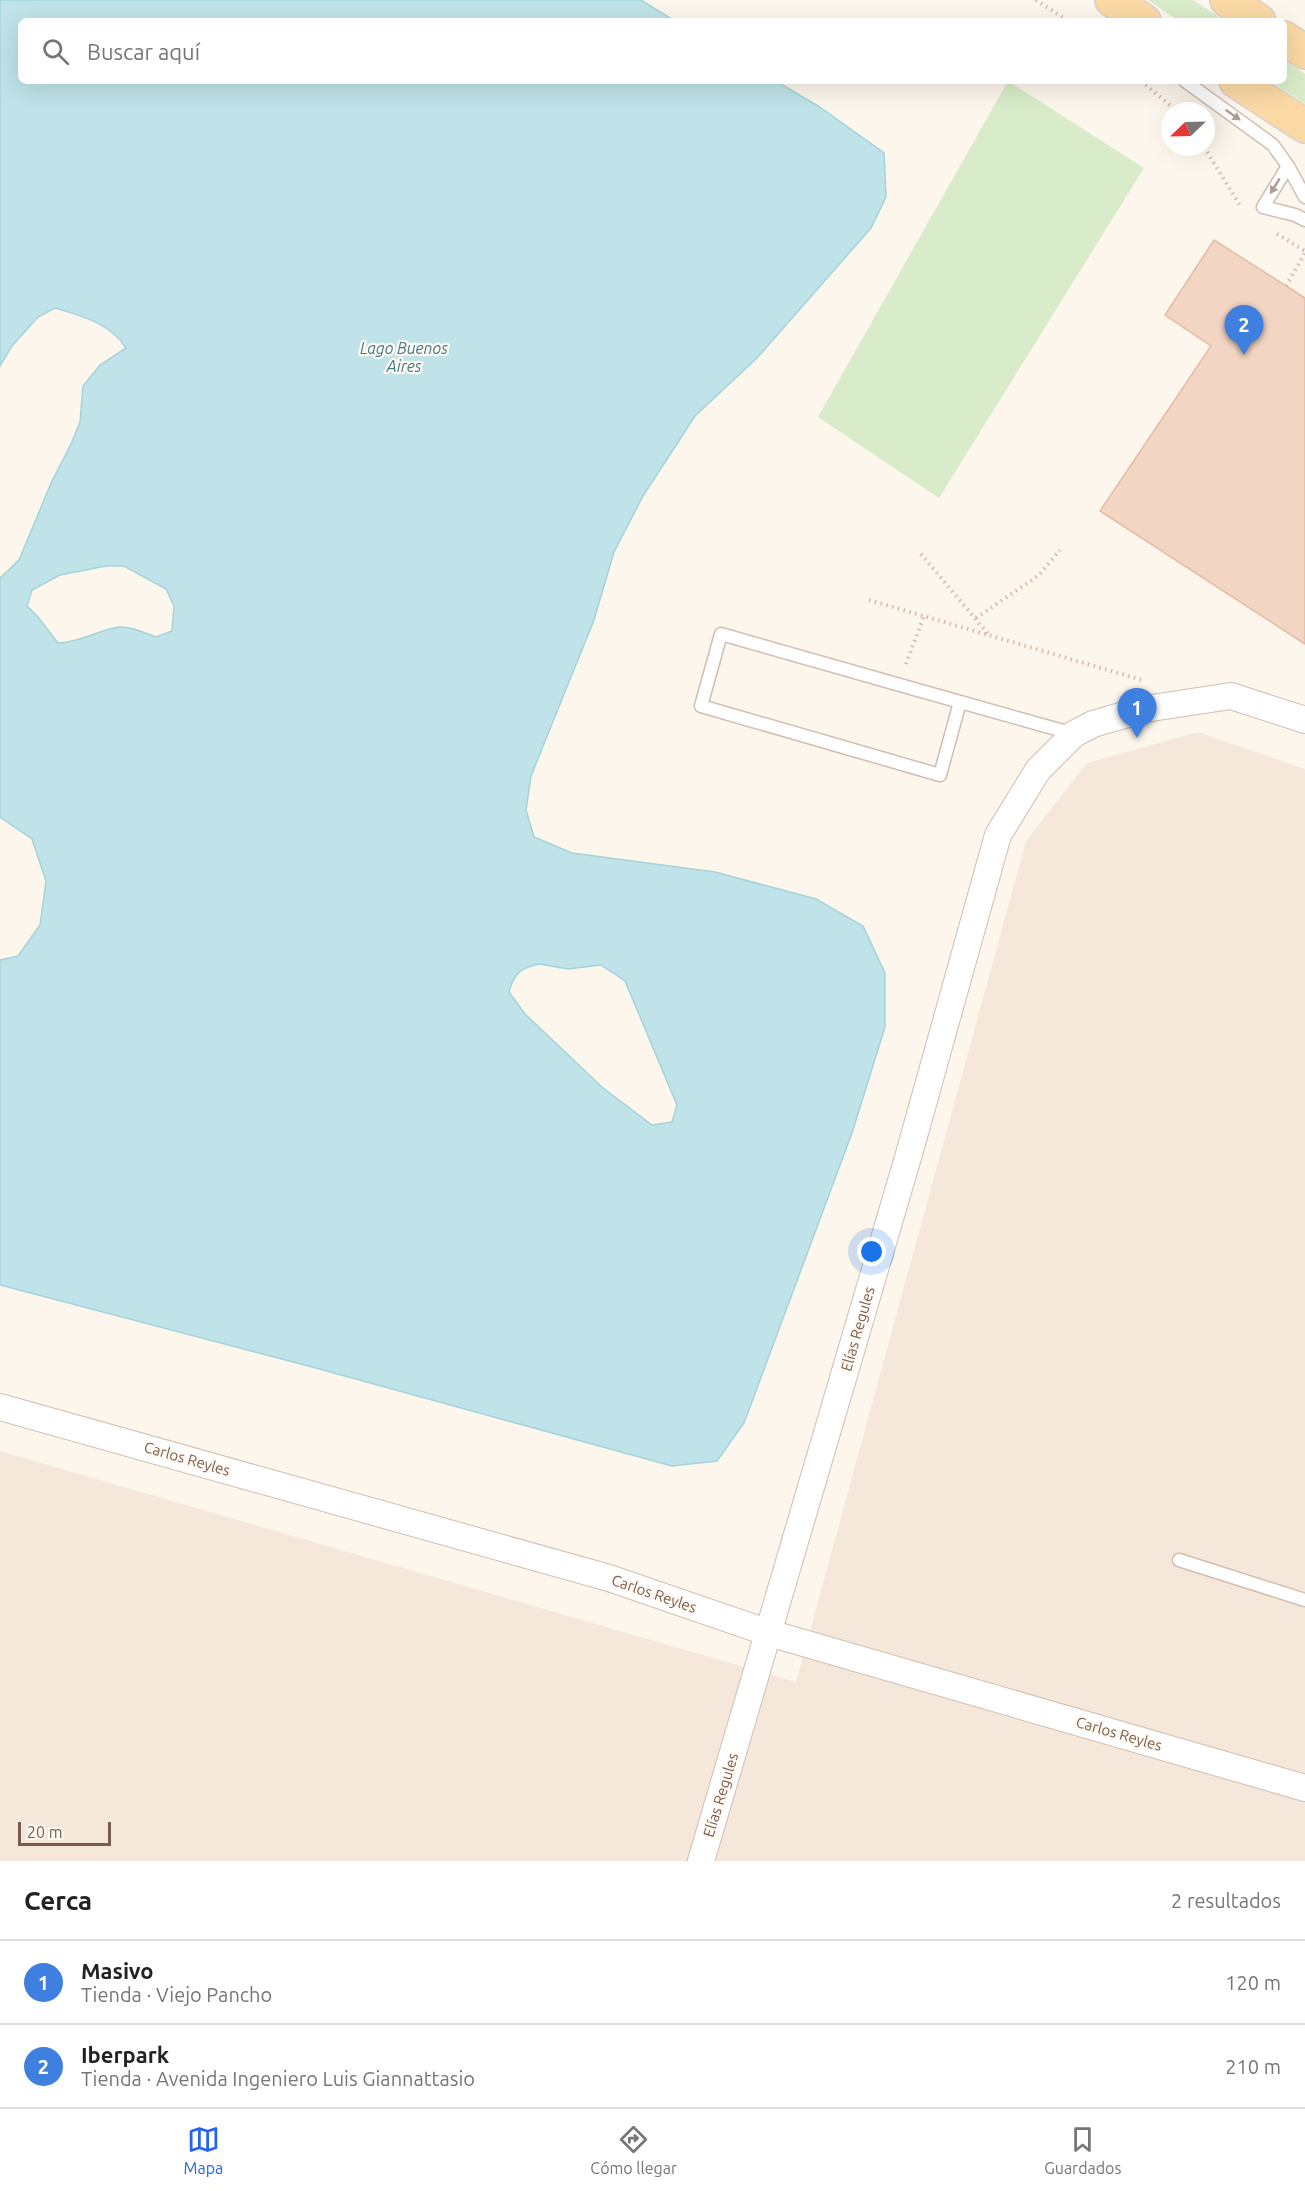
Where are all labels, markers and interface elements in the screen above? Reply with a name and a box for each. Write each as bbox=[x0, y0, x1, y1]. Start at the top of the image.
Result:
search box bbox=[18, 18, 1287, 84]
icon: search bbox=[39, 35, 72, 68]
text: Buscar aquí bbox=[87, 39, 200, 64]
north arrow bbox=[1161, 102, 1215, 156]
one-way arrow bbox=[1225, 109, 1241, 121]
one-way arrow bbox=[1270, 178, 1281, 194]
pin: 2 bbox=[1224, 306, 1264, 355]
water label: Lago Buenos Aires bbox=[360, 339, 448, 375]
pin: 1 bbox=[1118, 688, 1156, 738]
your location bbox=[857, 1237, 886, 1266]
street label: Elías Regules bbox=[837, 1285, 878, 1373]
street label: Carlos Reyles bbox=[142, 1438, 232, 1479]
street label: Carlos Reyles bbox=[609, 1571, 699, 1616]
street label: Carlos Reyles bbox=[1074, 1713, 1164, 1754]
street label: Elías Regules bbox=[700, 1751, 741, 1839]
scale bar bbox=[18, 1819, 111, 1846]
text: 20 m bbox=[27, 1823, 63, 1841]
text: Cerca bbox=[24, 1886, 92, 1915]
text: 2 resultados bbox=[1171, 1889, 1281, 1912]
text: Masivo bbox=[81, 1958, 154, 1983]
text: 1 bbox=[38, 1971, 49, 1994]
text: 120 m bbox=[1225, 1971, 1281, 1994]
text: Tienda · Viejo Pancho bbox=[81, 1983, 272, 2006]
text: Iberpark bbox=[81, 2042, 169, 2067]
text: 2 bbox=[38, 2055, 49, 2078]
text: 210 m bbox=[1225, 2055, 1281, 2078]
text: Tienda · Avenida Ingeniero Luis Giannattasio bbox=[81, 2067, 475, 2090]
tab: Mapa bbox=[184, 2123, 223, 2177]
tab: Cómo llegar bbox=[590, 2123, 677, 2177]
tab: Guardados bbox=[1044, 2123, 1121, 2177]

